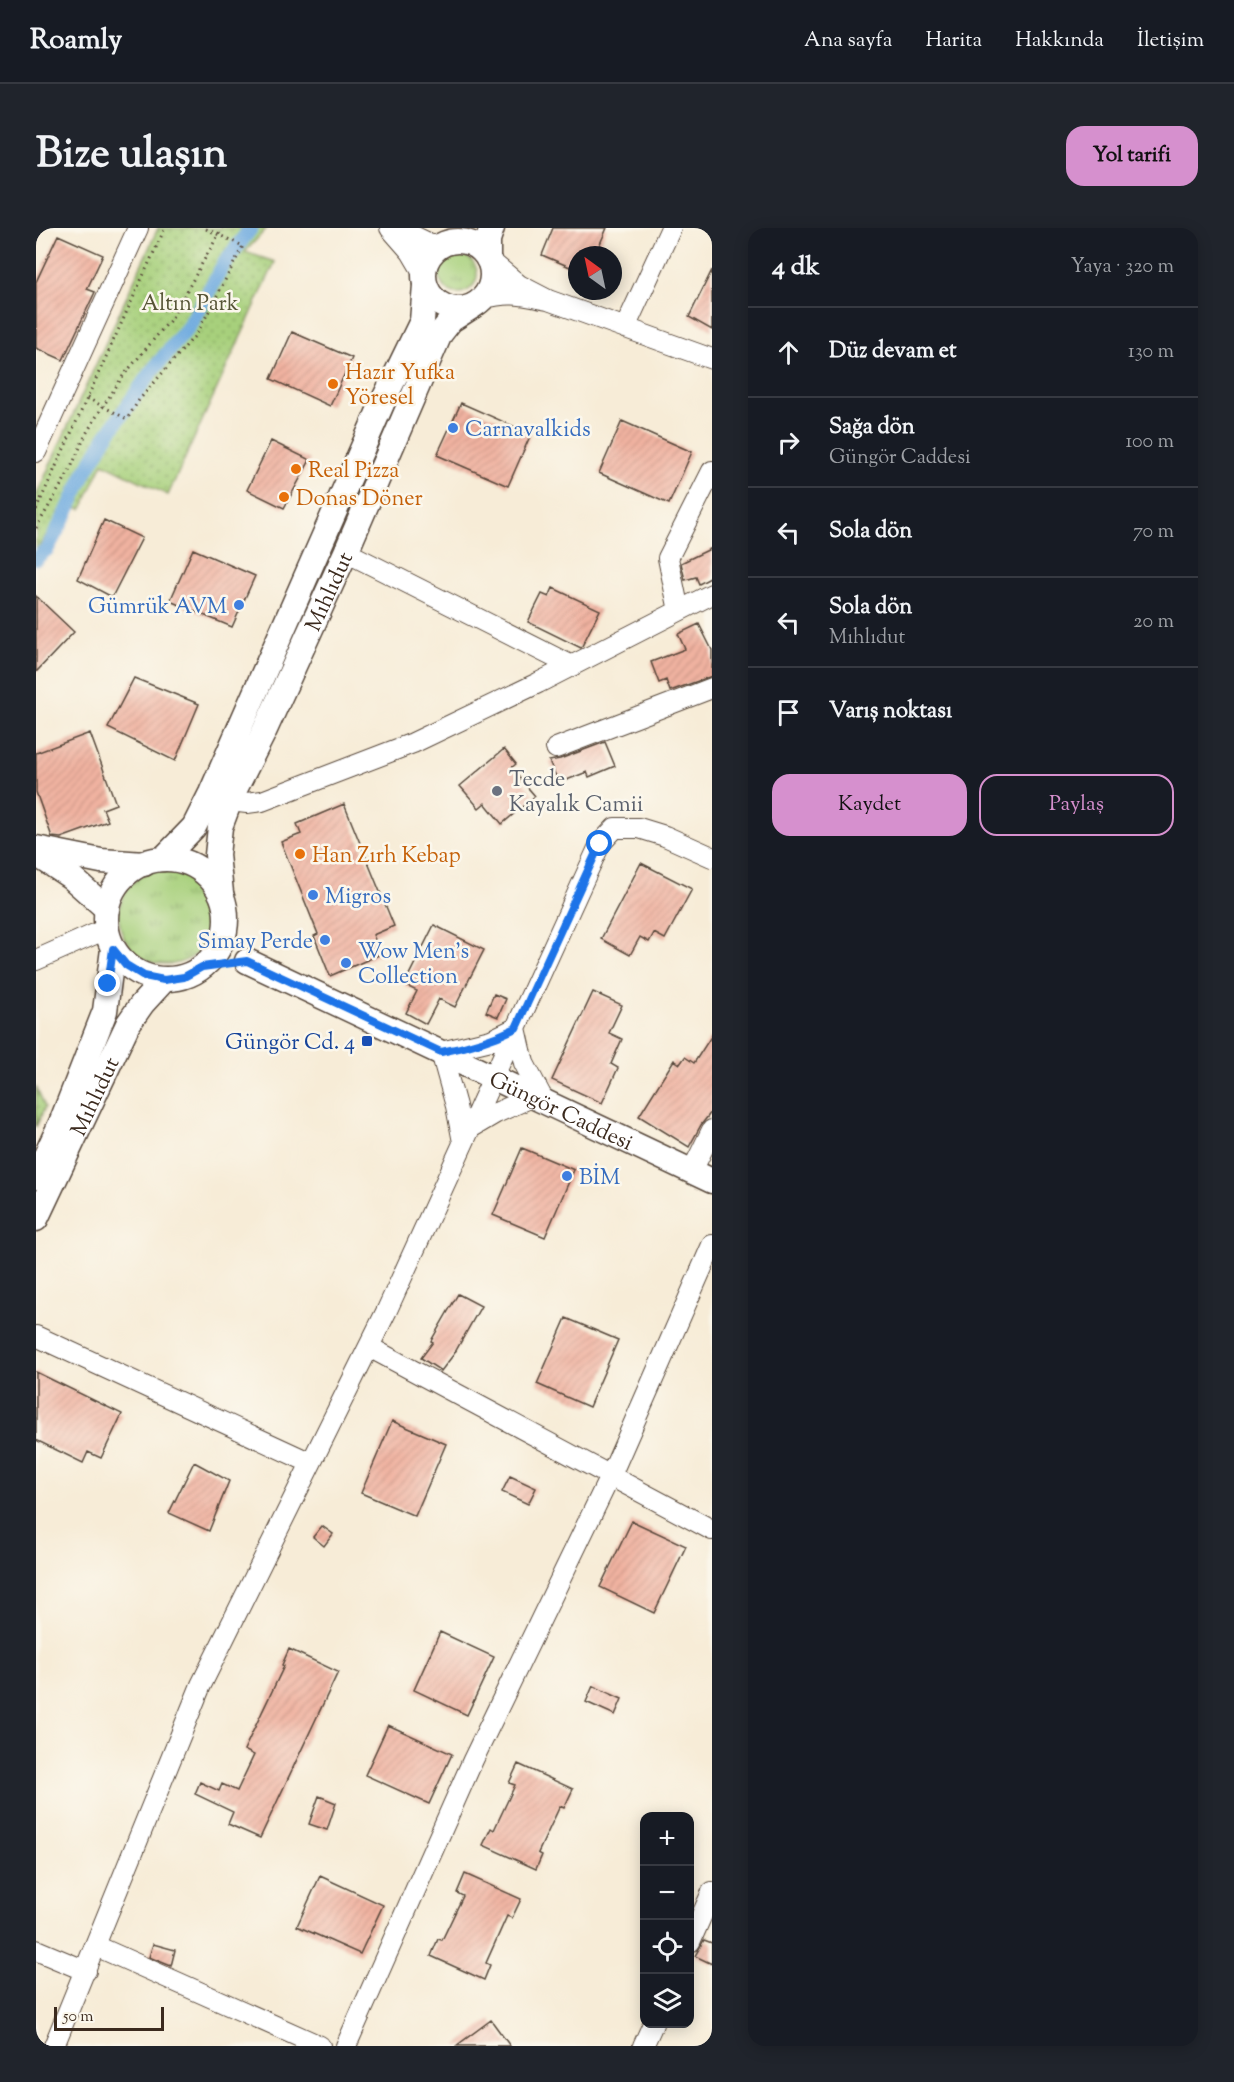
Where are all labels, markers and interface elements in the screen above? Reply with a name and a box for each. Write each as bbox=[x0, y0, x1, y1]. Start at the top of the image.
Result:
text: Roamly bbox=[30, 21, 122, 61]
text: Ana sayfa bbox=[804, 26, 893, 56]
text: Harita bbox=[926, 26, 982, 56]
text: Hakkında bbox=[1015, 26, 1104, 56]
text: İletişim bbox=[1137, 26, 1204, 56]
text: Bize ulaşın bbox=[36, 126, 227, 186]
button: Yol tarifi bbox=[1066, 126, 1198, 186]
north arrow bbox=[568, 246, 622, 300]
text: 4 dk bbox=[772, 249, 820, 286]
text: Yaya · 320 m bbox=[1071, 253, 1174, 282]
park label: Altın Park bbox=[141, 289, 239, 321]
icon: ahead bbox=[772, 336, 805, 369]
text: Düz devam et bbox=[829, 336, 956, 368]
text: 130 m bbox=[1128, 338, 1174, 367]
place label: Hazır Yufka Yöresel bbox=[345, 358, 455, 415]
marker: Hazır Yufka Yöresel bbox=[326, 377, 340, 391]
text: Sağa dön bbox=[829, 412, 915, 444]
place label: Carnavalkids bbox=[465, 415, 591, 447]
marker: Carnavalkids bbox=[446, 421, 460, 435]
icon: right bbox=[772, 426, 805, 459]
text: 100 m bbox=[1125, 428, 1174, 457]
text: Güngör Caddesi bbox=[829, 444, 971, 473]
place label: Real Pizza bbox=[308, 456, 400, 488]
marker: Real Pizza bbox=[289, 462, 303, 476]
place label: Donas Döner bbox=[296, 484, 423, 516]
marker: Donas Döner bbox=[277, 490, 291, 504]
icon: left bbox=[772, 516, 805, 549]
text: Sola dön bbox=[829, 516, 912, 548]
text: 70 m bbox=[1133, 518, 1174, 547]
street label: Mıhlıdut bbox=[299, 547, 363, 637]
place label: Gümrük AVM bbox=[88, 592, 227, 624]
text: Sola dön bbox=[829, 592, 912, 624]
marker: Gümrük AVM bbox=[232, 598, 246, 612]
icon: left bbox=[772, 606, 805, 639]
text: 20 m bbox=[1133, 608, 1174, 637]
text: Mıhlıdut bbox=[829, 624, 905, 653]
icon: arrive bbox=[772, 696, 805, 729]
text: Varış noktası bbox=[829, 696, 952, 728]
place label: Tecde Kayalık Camii bbox=[509, 765, 643, 822]
button: Kaydet bbox=[772, 774, 967, 836]
button: Paylaş bbox=[979, 774, 1174, 836]
marker: Tecde Kayalık Camii bbox=[490, 784, 504, 798]
route start bbox=[586, 830, 612, 856]
place label: Han Zırh Kebap bbox=[312, 841, 461, 873]
marker: Han Zırh Kebap bbox=[293, 847, 307, 861]
place label: Migros bbox=[325, 882, 391, 914]
marker: Migros bbox=[306, 888, 320, 902]
place label: Simay Perde bbox=[198, 927, 313, 959]
marker: Simay Perde bbox=[318, 933, 332, 947]
place label: Wow Men's Collection bbox=[358, 937, 469, 994]
marker: Wow Men's Collection bbox=[339, 956, 353, 970]
route end bbox=[94, 970, 120, 996]
place label: Güngör Cd. 4 bbox=[225, 1028, 355, 1060]
marker: Güngör Cd. 4 bbox=[360, 1034, 374, 1048]
street label: Mıhlıdut bbox=[64, 1052, 129, 1142]
street label: Güngör Caddesi bbox=[483, 1065, 638, 1160]
place label: BİM bbox=[579, 1163, 620, 1195]
marker: BİM bbox=[560, 1169, 574, 1183]
map controls bbox=[640, 1812, 694, 2028]
button: + bbox=[640, 1812, 694, 1866]
button: − bbox=[640, 1866, 694, 1920]
button: locate bbox=[640, 1920, 694, 1974]
button: layers bbox=[640, 1974, 694, 2028]
scale bar bbox=[54, 2004, 164, 2032]
text: 50 m bbox=[63, 2006, 94, 2029]

